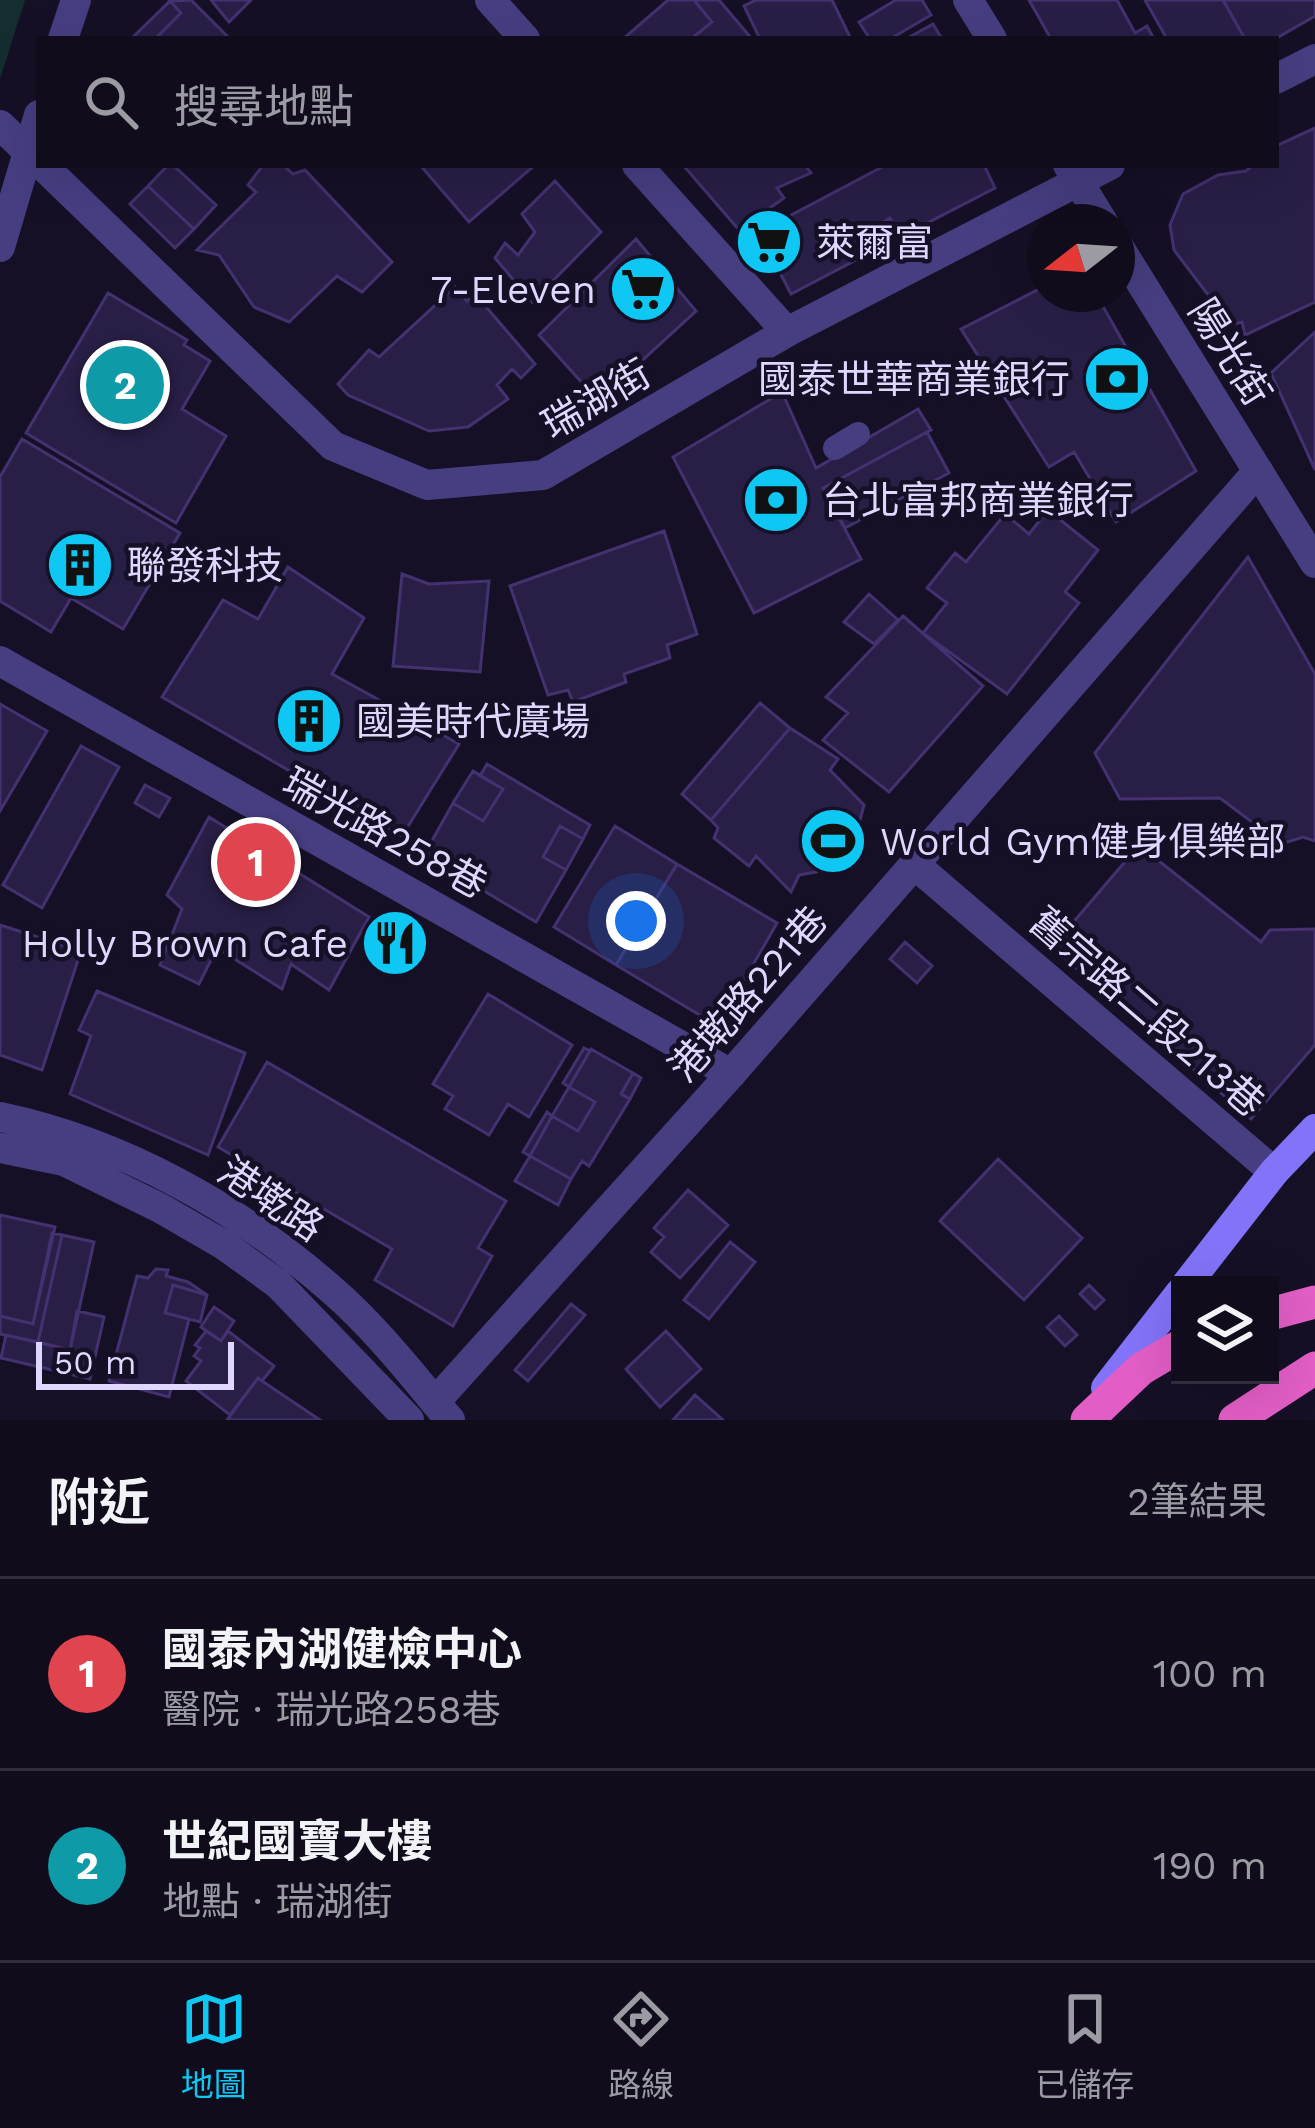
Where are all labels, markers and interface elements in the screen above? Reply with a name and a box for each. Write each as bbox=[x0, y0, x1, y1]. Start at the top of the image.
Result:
search box bbox=[36, 36, 1279, 168]
icon: search bbox=[78, 69, 144, 135]
text: 搜尋地點 bbox=[174, 80, 354, 133]
north arrow bbox=[1027, 204, 1135, 312]
supermarket icon: 萊爾富 bbox=[734, 207, 804, 277]
place label: 萊爾富 bbox=[816, 220, 933, 265]
supermarket icon: 7-Eleven bbox=[608, 254, 678, 324]
place label: 7-Eleven bbox=[431, 267, 596, 312]
street label: 陽光街 bbox=[1180, 290, 1280, 414]
pin: 2 bbox=[86, 340, 164, 430]
bank icon: 國泰世華商業銀行 bbox=[1082, 344, 1152, 414]
street label: 瑞湖街 bbox=[534, 350, 658, 448]
place label: 國泰世華商業銀行 bbox=[758, 357, 1070, 402]
bank icon: 台北富邦商業銀行 bbox=[741, 465, 811, 535]
place label: 台北富邦商業銀行 bbox=[822, 478, 1134, 523]
building icon: 聯發科技 bbox=[45, 530, 115, 600]
place label: 聯發科技 bbox=[127, 543, 283, 588]
building icon: 國美時代廣場 bbox=[274, 686, 344, 756]
place label: 國美時代廣場 bbox=[356, 699, 590, 744]
street label: 瑞光路258巷 bbox=[275, 759, 495, 907]
sports icon: World Gym健身俱樂部 bbox=[798, 806, 868, 876]
pin: 1 bbox=[217, 817, 295, 907]
place label: World Gym健身俱樂部 bbox=[880, 819, 1285, 864]
your location bbox=[606, 891, 666, 951]
street label: 港墘路221巷 bbox=[660, 897, 836, 1091]
street label: 舊宗路二段213巷 bbox=[1021, 898, 1273, 1126]
restaurant icon: Holly Brown Cafe bbox=[360, 908, 430, 978]
place label: Holly Brown Cafe bbox=[21, 921, 348, 966]
street label: 港墘路 bbox=[210, 1148, 332, 1250]
map controls bbox=[1171, 1276, 1279, 1384]
button: layers bbox=[1171, 1276, 1279, 1384]
scale bar bbox=[36, 1336, 234, 1389]
text: 50 m bbox=[54, 1343, 136, 1382]
text: 附近 bbox=[48, 1473, 150, 1532]
text: 2筆結果 bbox=[1127, 1479, 1267, 1524]
text: 國泰內湖健檢中心 bbox=[162, 1623, 522, 1676]
text: 1 bbox=[79, 1651, 95, 1696]
text: 100 m bbox=[1153, 1651, 1267, 1696]
text: 醫院 · 瑞光路258巷 bbox=[162, 1687, 501, 1732]
text: 世紀國寶大樓 bbox=[162, 1815, 432, 1868]
text: 2 bbox=[75, 1843, 99, 1888]
text: 190 m bbox=[1153, 1843, 1267, 1888]
text: 地點 · 瑞湖街 bbox=[162, 1879, 392, 1924]
tab: 地圖 bbox=[181, 1986, 247, 2106]
tab: 路線 bbox=[608, 1986, 674, 2106]
tab: 已儲存 bbox=[1035, 1986, 1134, 2106]

